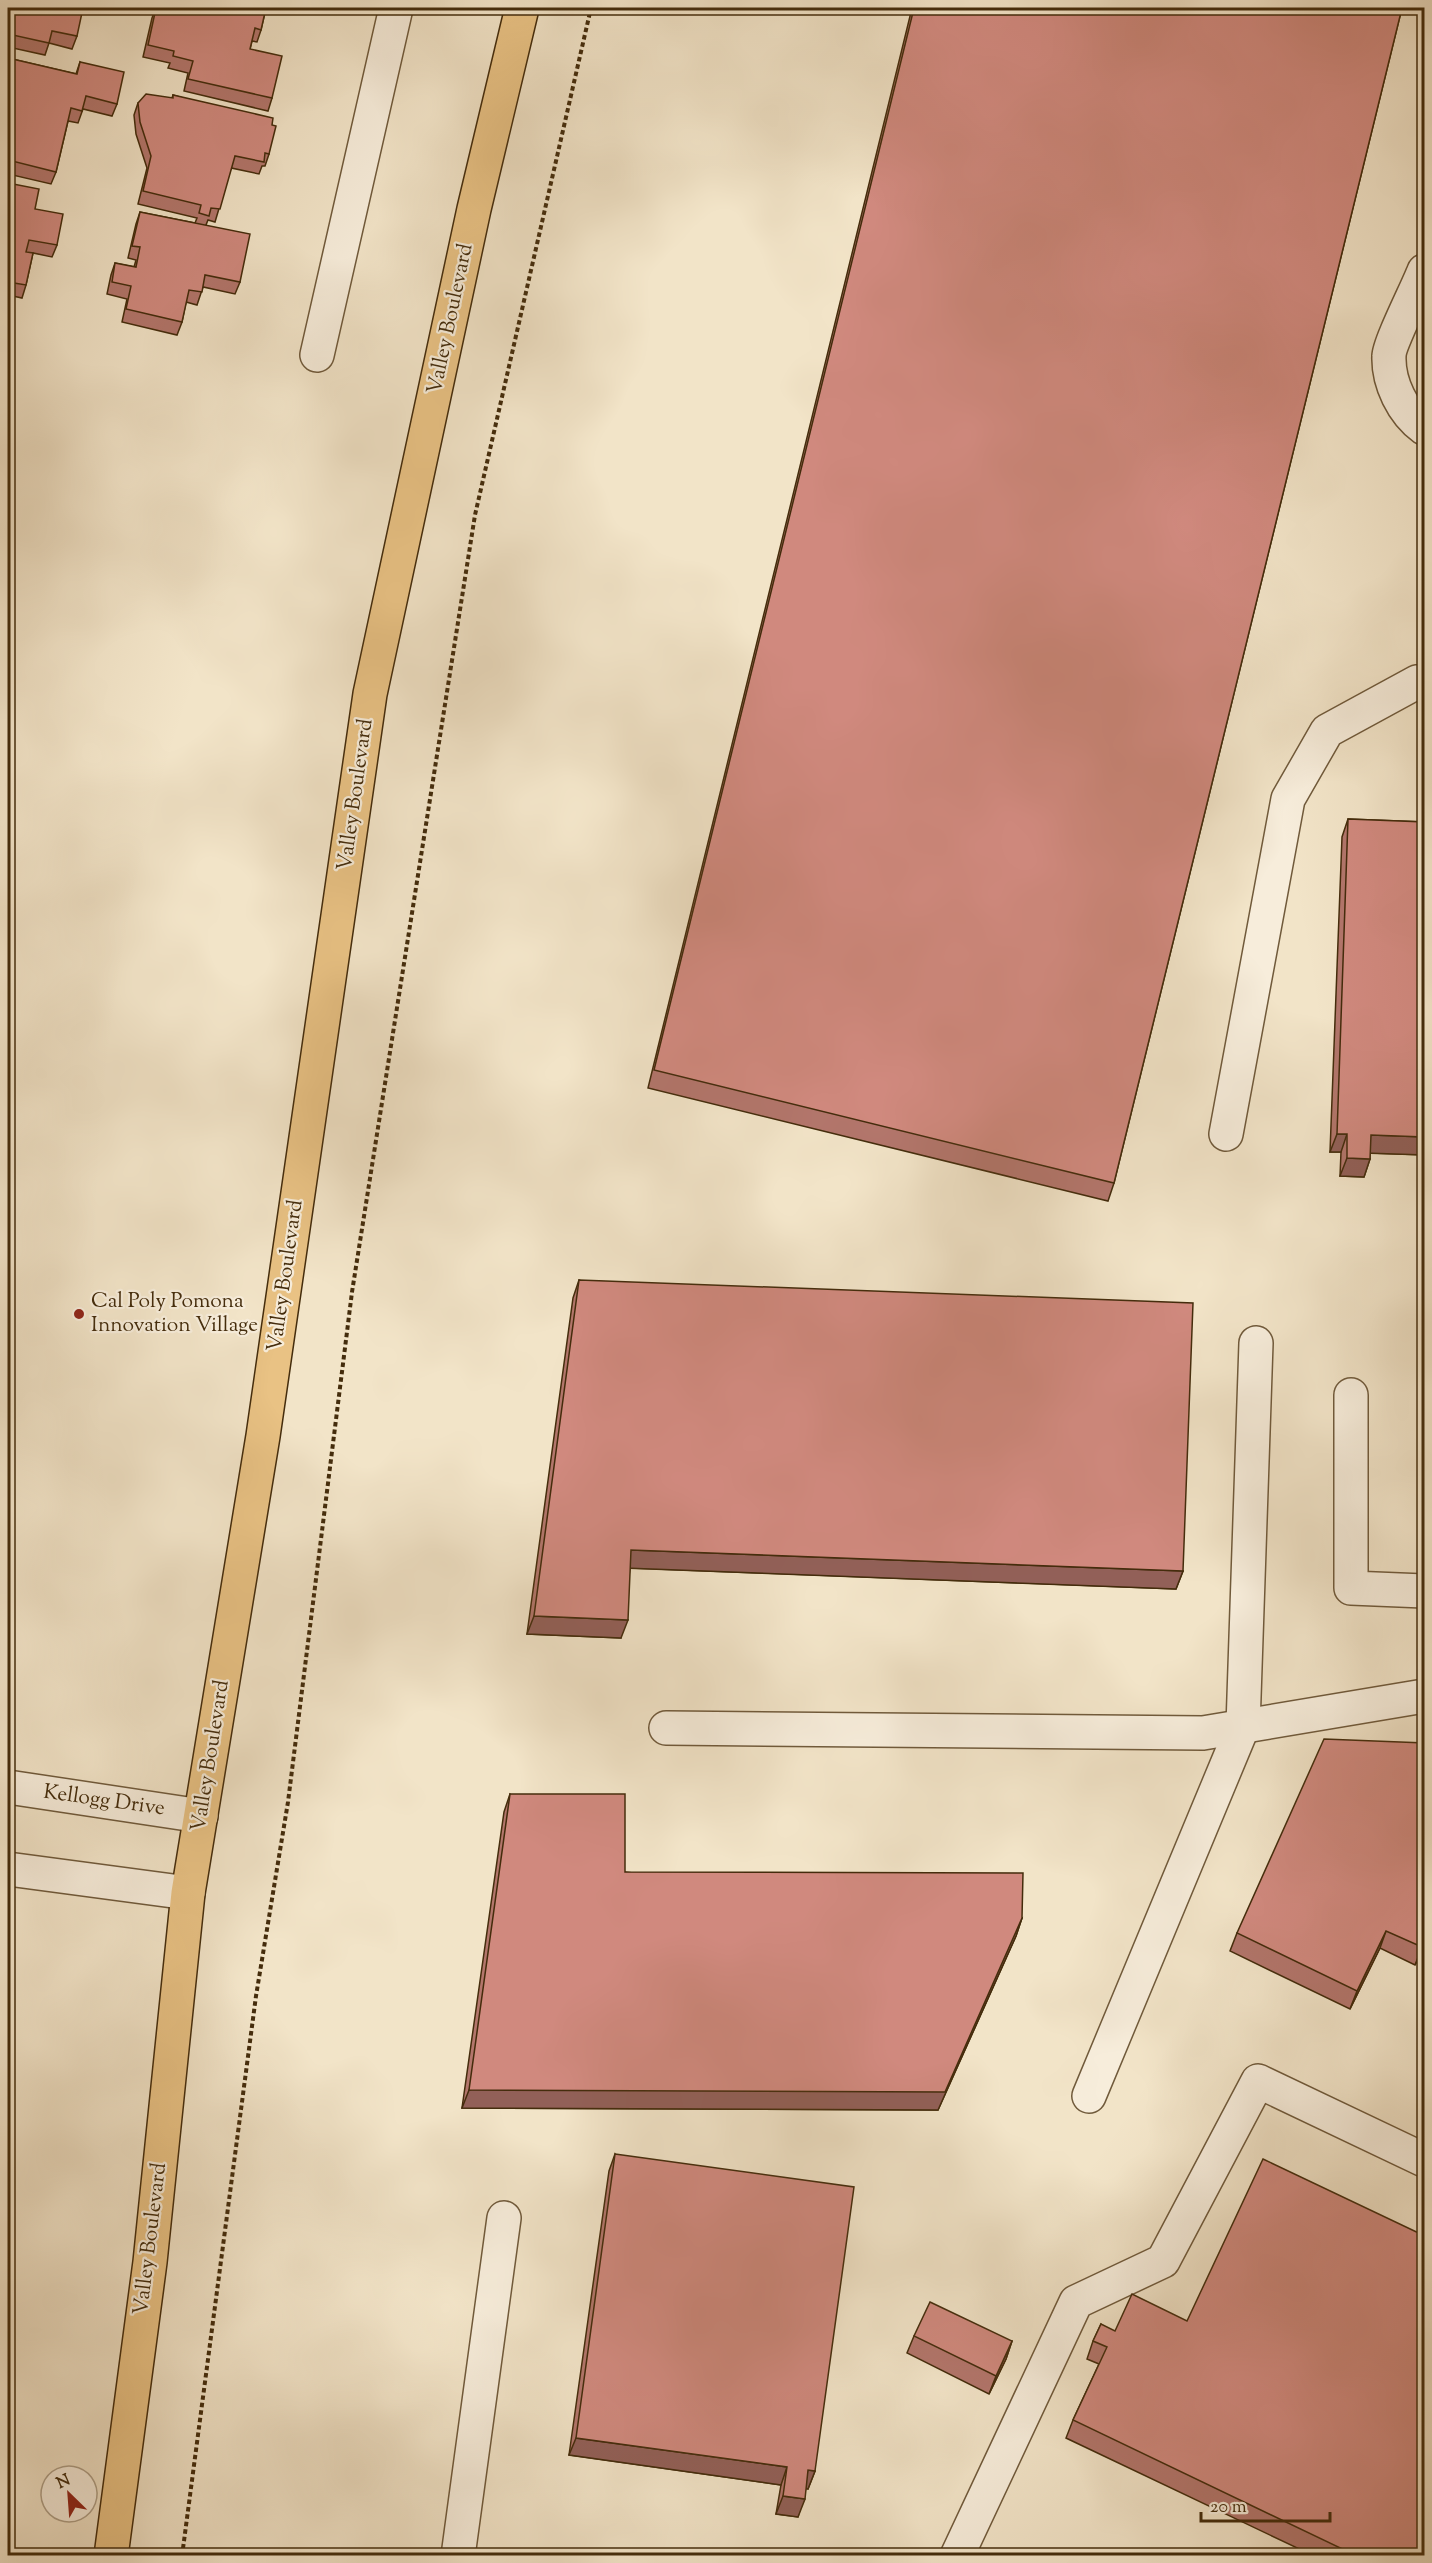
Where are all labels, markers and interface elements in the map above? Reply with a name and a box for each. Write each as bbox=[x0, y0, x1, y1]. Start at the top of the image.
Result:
street label: Valley Boulevard bbox=[420, 241, 482, 397]
street label: Valley Boulevard bbox=[330, 717, 382, 873]
street label: Valley Boulevard bbox=[260, 1198, 312, 1354]
place label: Cal Poly Pomona Innovation Village bbox=[91, 1287, 258, 1341]
marker: Cal Poly Pomona Innovation Village bbox=[72, 1307, 86, 1321]
street label: Valley Boulevard bbox=[184, 1678, 238, 1834]
street label: Kellogg Drive bbox=[41, 1778, 167, 1824]
street label: Valley Boulevard bbox=[127, 2161, 175, 2317]
north arrow bbox=[39, 2464, 99, 2524]
text: N bbox=[53, 2469, 75, 2496]
scale bar bbox=[1201, 2485, 1330, 2523]
text: 20 m bbox=[1210, 2495, 1247, 2521]

